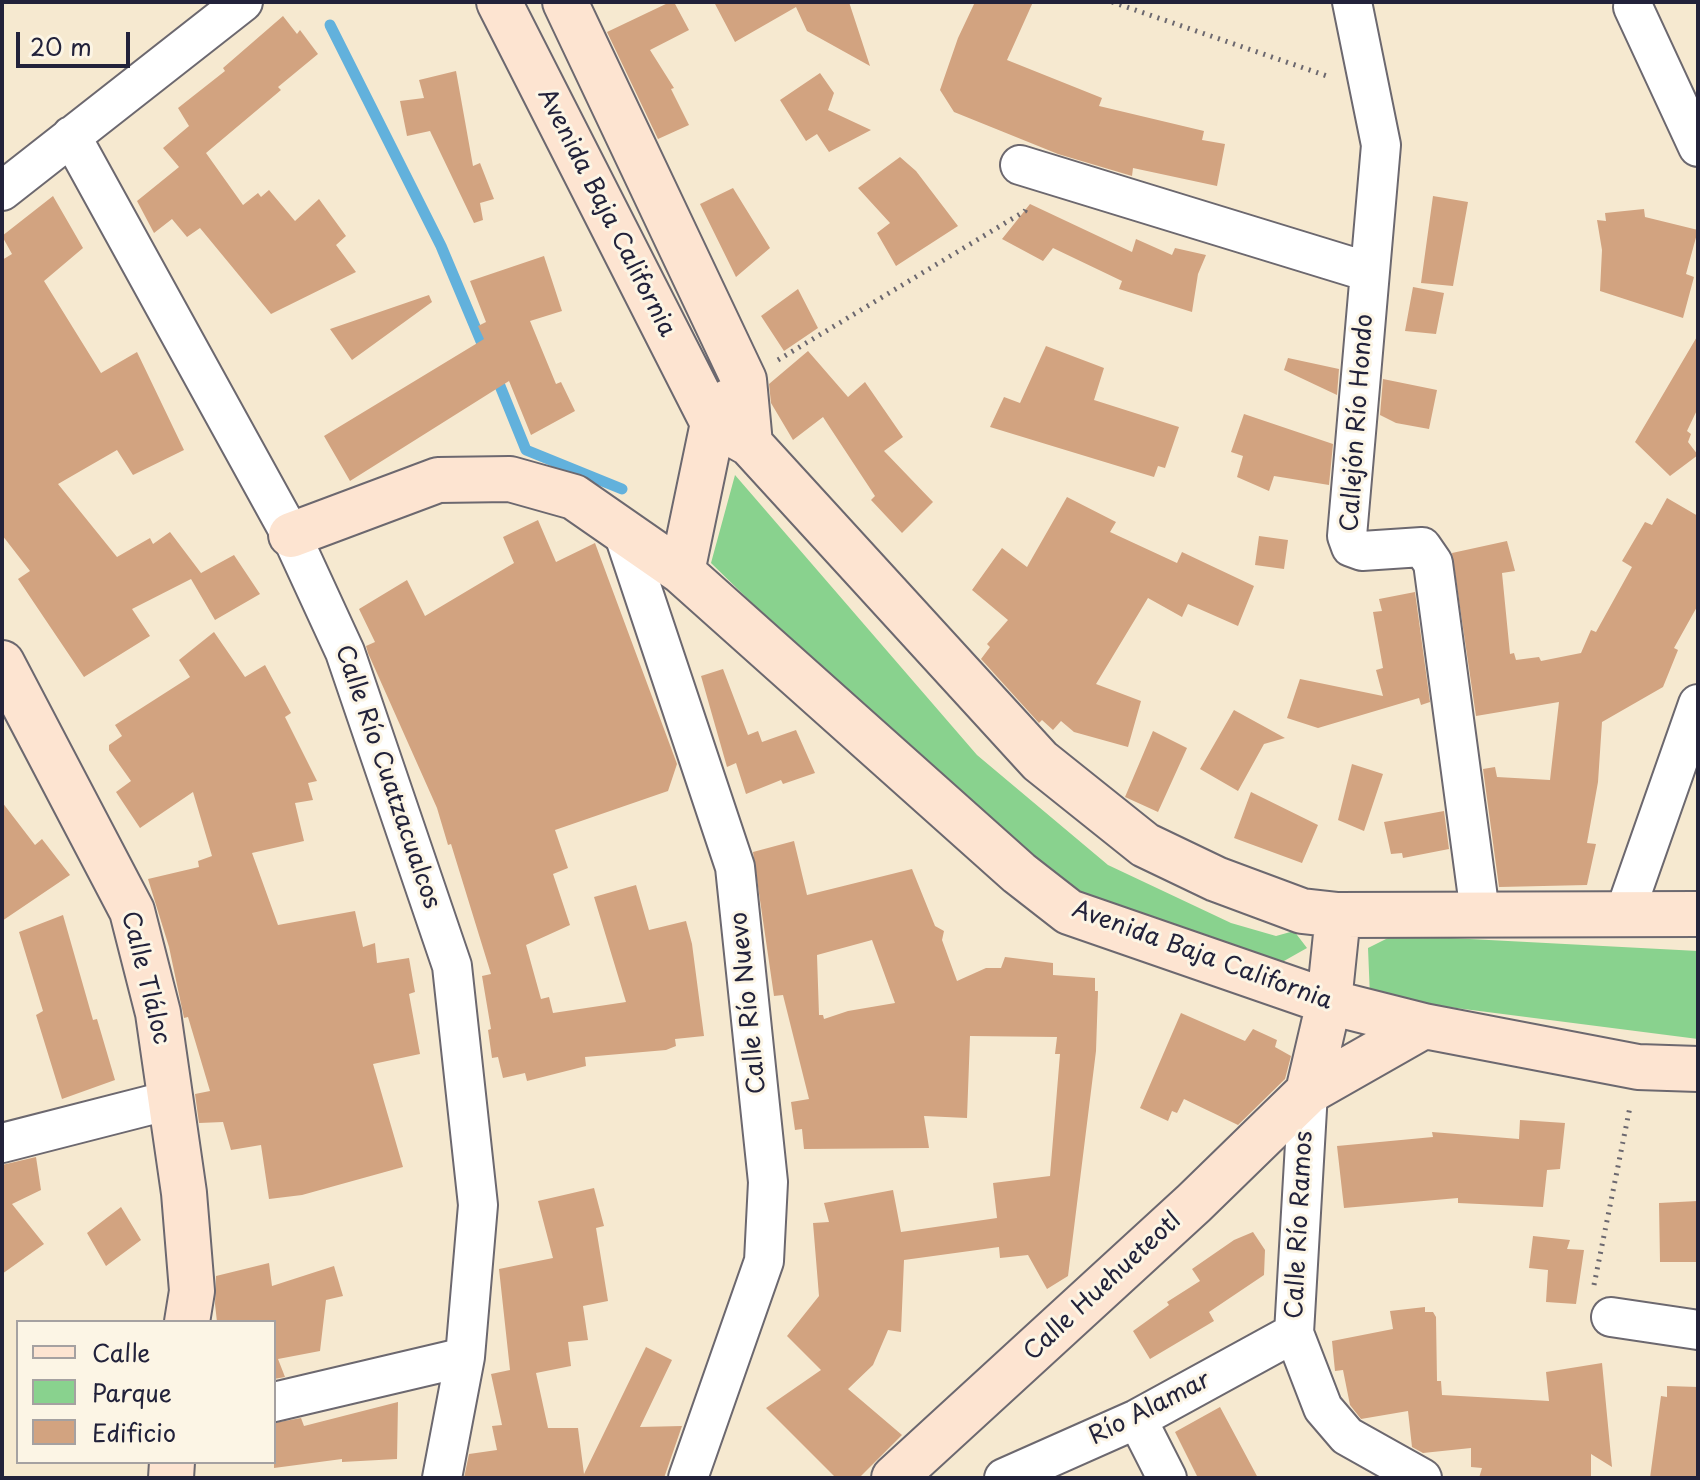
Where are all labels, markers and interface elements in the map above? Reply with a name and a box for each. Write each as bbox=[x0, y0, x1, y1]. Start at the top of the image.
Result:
scale bar bbox=[20, 16, 134, 66]
text: 20 m bbox=[30, 28, 92, 64]
street label: Avenida Baja California bbox=[531, 84, 681, 342]
street label: Callejón Río Hondo bbox=[1336, 313, 1380, 533]
street label: Calle Río Cuatzacualcos bbox=[328, 641, 446, 913]
street label: Avenida Baja California bbox=[1068, 895, 1336, 1017]
street label: Calle Tláloc bbox=[115, 908, 175, 1048]
street label: Calle Río Nuevo bbox=[725, 911, 773, 1095]
street label: Calle Río Ramos bbox=[1281, 1130, 1319, 1320]
street label: Calle Huehueteotl bbox=[1018, 1207, 1188, 1367]
legend bbox=[16, 1320, 276, 1464]
text: Calle bbox=[92, 1334, 150, 1370]
street label: Río Alamar bbox=[1085, 1366, 1215, 1452]
text: Parque bbox=[92, 1374, 172, 1410]
text: Edificio bbox=[92, 1414, 176, 1450]

